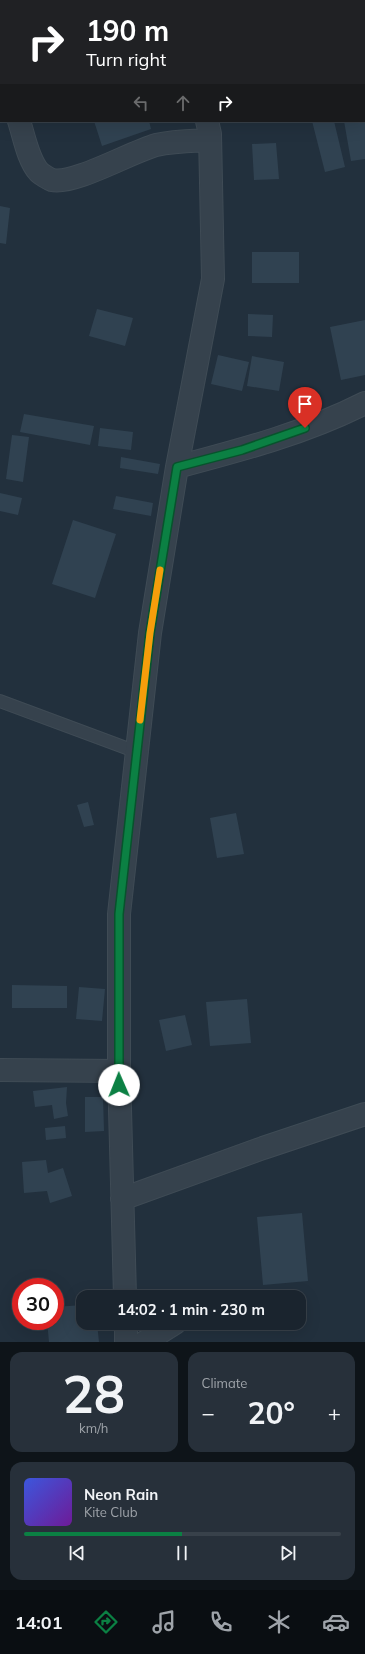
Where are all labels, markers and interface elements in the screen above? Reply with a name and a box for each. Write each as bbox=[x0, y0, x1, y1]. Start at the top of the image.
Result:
text: 190 m bbox=[86, 13, 169, 48]
icon: right bbox=[20, 16, 72, 68]
text: Turn right bbox=[86, 48, 166, 71]
icon: left bbox=[130, 92, 152, 114]
icon: ahead bbox=[172, 92, 194, 114]
icon: right bbox=[214, 92, 236, 114]
pin bbox=[288, 387, 322, 428]
icon: arrive bbox=[294, 393, 316, 415]
position arrow bbox=[98, 1064, 140, 1106]
speed limit sign: 30 bbox=[12, 1278, 64, 1330]
text: 14:02 · 1 min · 230 m bbox=[117, 1300, 265, 1319]
text: 28 bbox=[63, 1361, 125, 1426]
text: Climate bbox=[202, 1375, 247, 1391]
text: 20° bbox=[248, 1394, 295, 1432]
text: − bbox=[202, 1399, 215, 1427]
text: + bbox=[328, 1399, 341, 1427]
text: km/h bbox=[79, 1420, 108, 1436]
text: Neon Rain bbox=[84, 1485, 158, 1504]
text: Kite Club bbox=[84, 1504, 138, 1520]
icon: previous bbox=[66, 1542, 88, 1564]
icon: pause bbox=[171, 1542, 193, 1564]
icon: next bbox=[277, 1542, 299, 1564]
icon: directions bbox=[92, 1608, 120, 1636]
icon: music bbox=[150, 1608, 178, 1636]
icon: phone bbox=[207, 1608, 235, 1636]
icon: climate bbox=[265, 1608, 293, 1636]
icon: car bbox=[322, 1608, 350, 1636]
text: 14:01 bbox=[15, 1611, 62, 1634]

